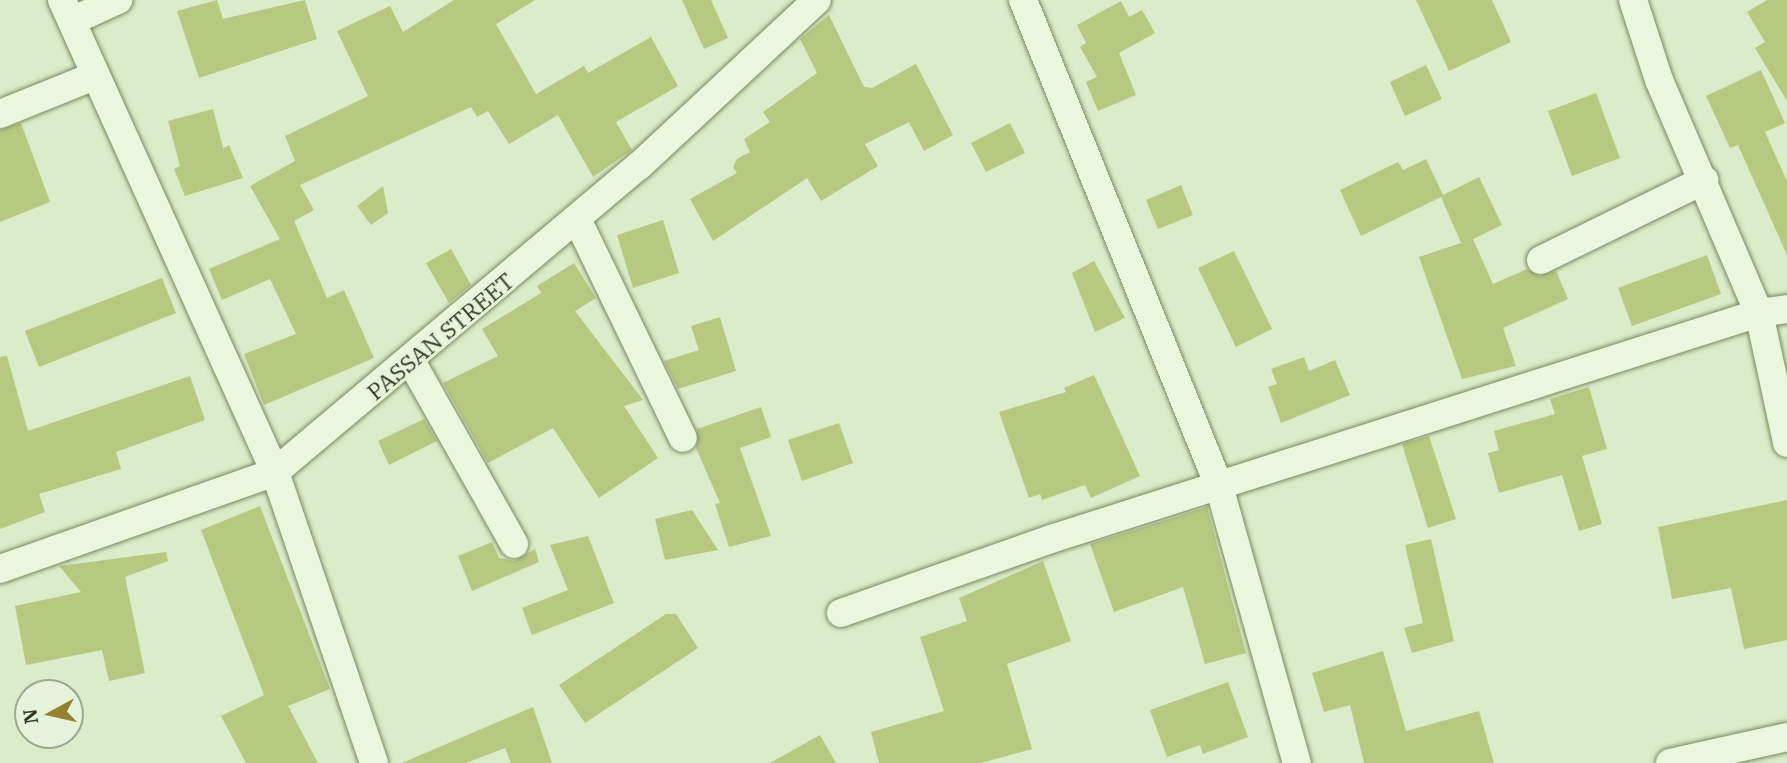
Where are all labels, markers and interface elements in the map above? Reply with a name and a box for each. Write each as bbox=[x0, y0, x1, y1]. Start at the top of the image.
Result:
street label: PASSAN STREET bbox=[361, 267, 519, 405]
north arrow bbox=[14, 679, 84, 749]
text: N bbox=[17, 708, 43, 726]

